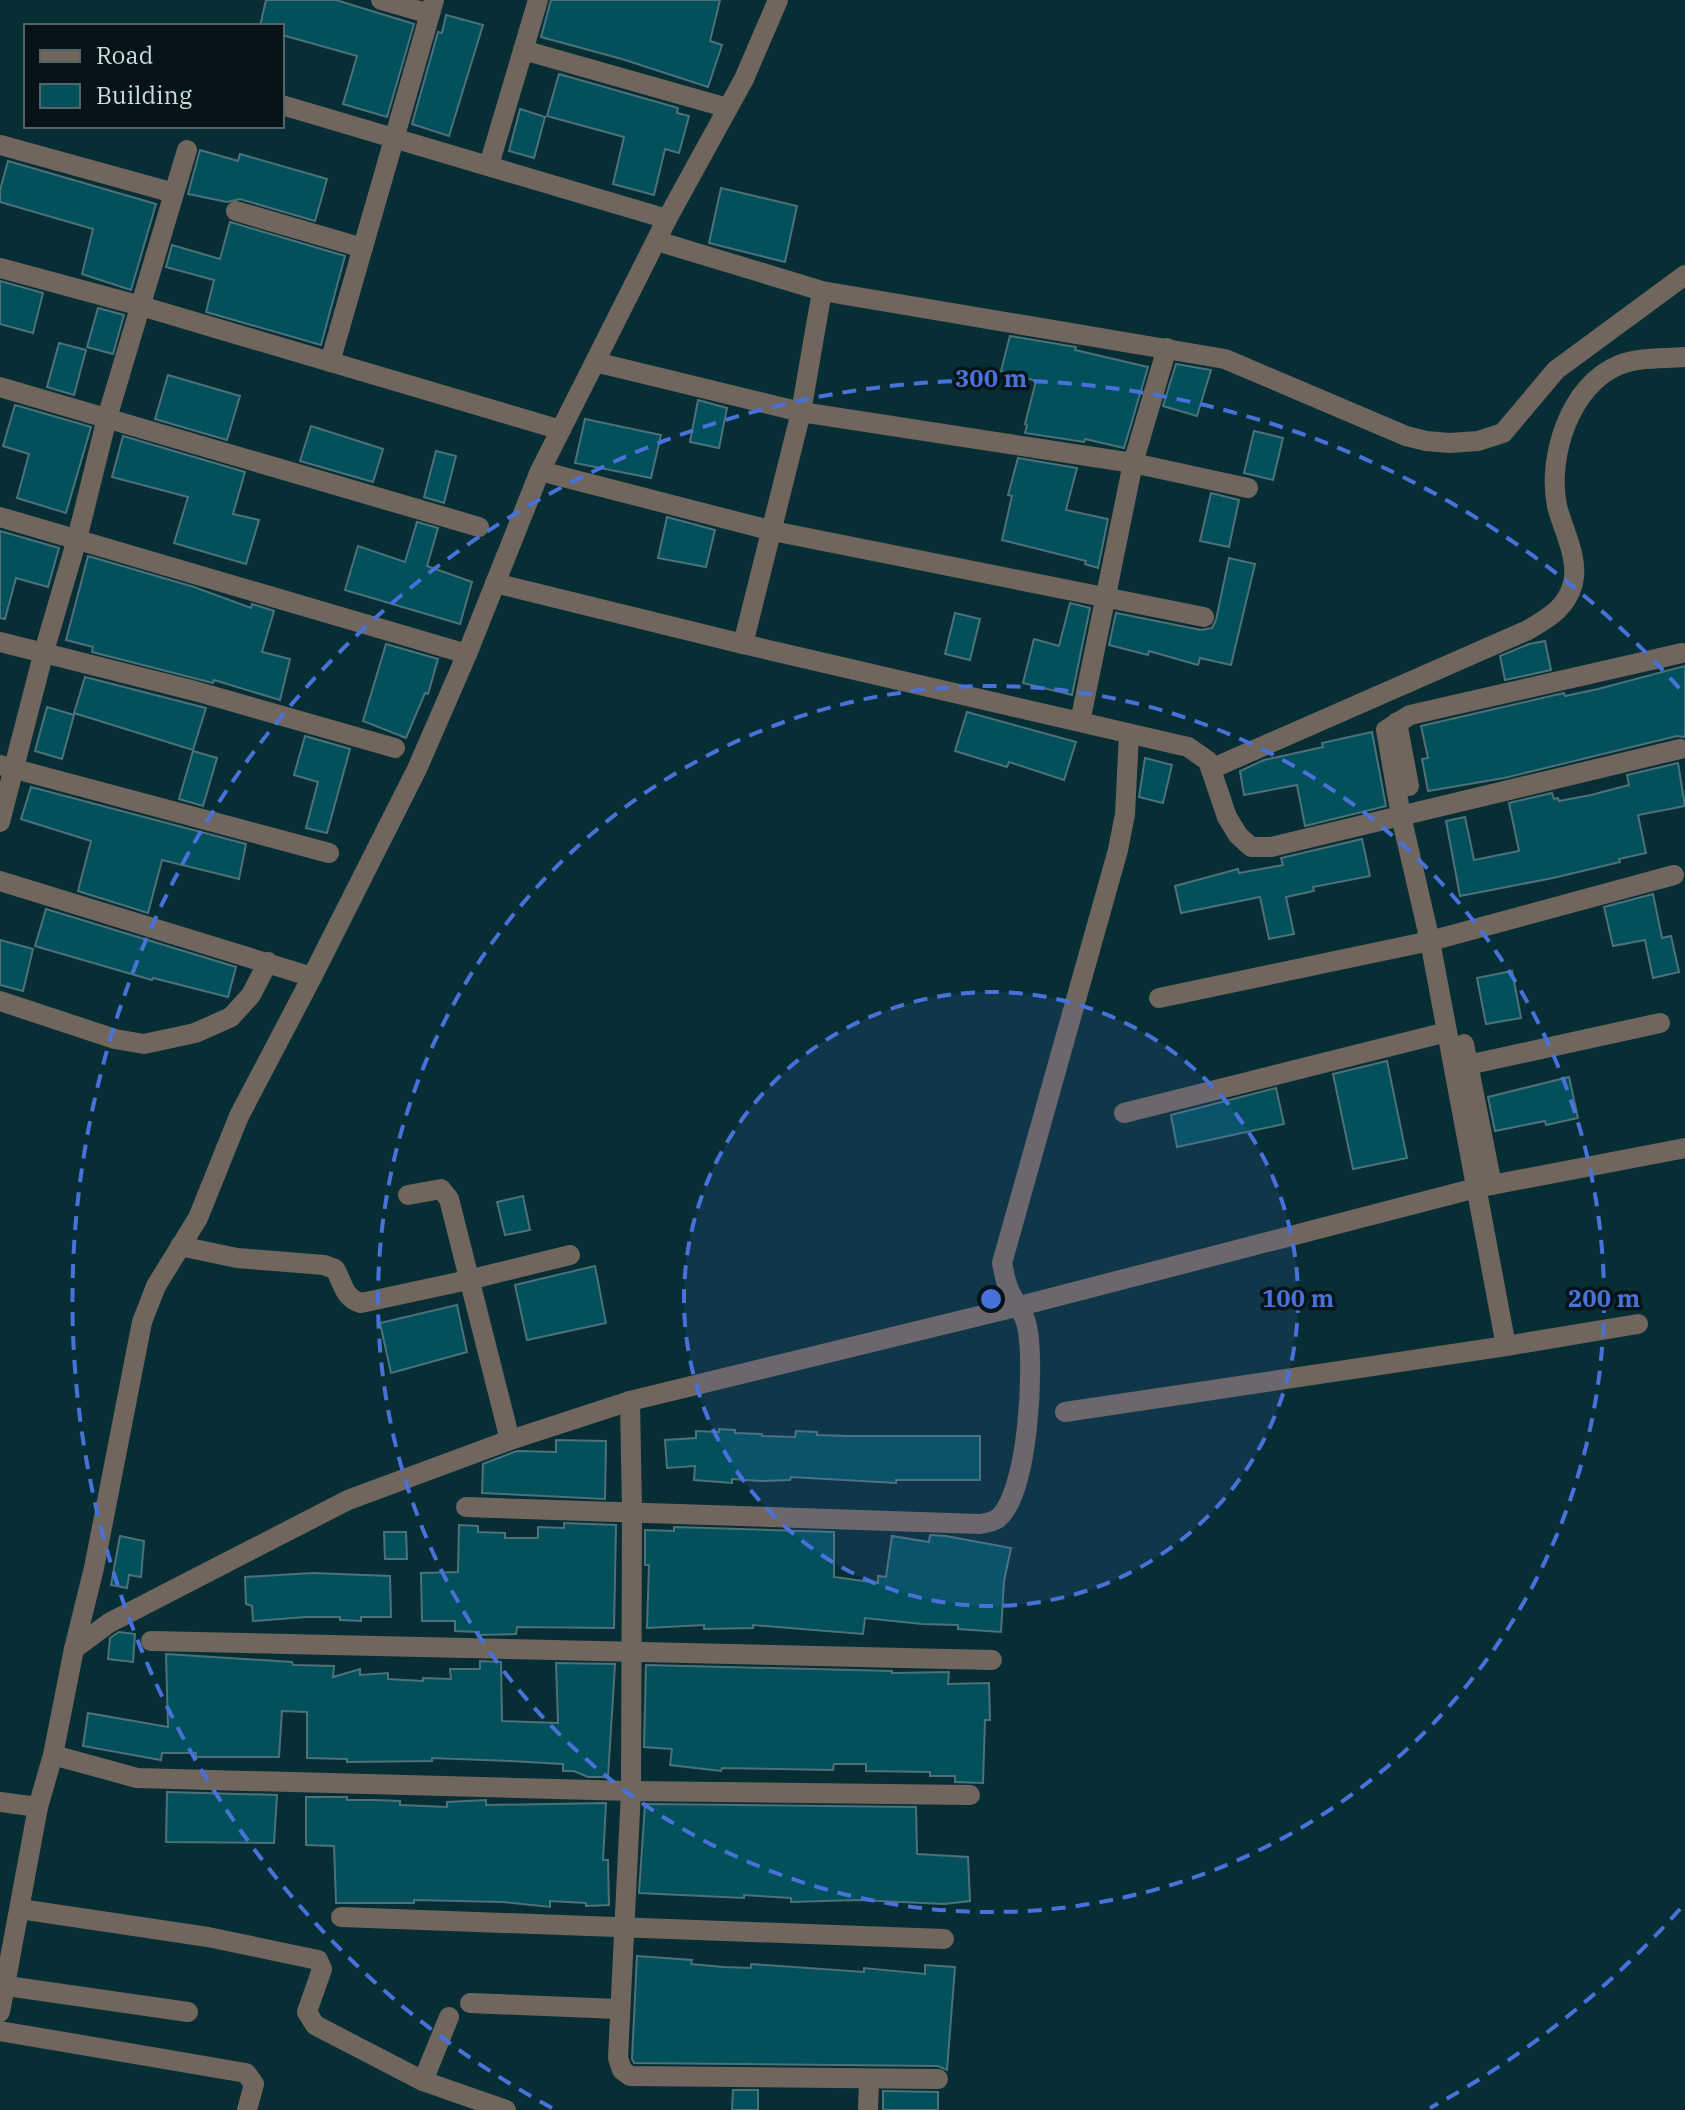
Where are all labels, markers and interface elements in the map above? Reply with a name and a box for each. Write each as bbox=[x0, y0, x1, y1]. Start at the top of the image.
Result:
legend bbox=[24, 24, 284, 128]
text: Road bbox=[96, 39, 153, 71]
text: Building bbox=[96, 79, 192, 111]
text: 300 m bbox=[955, 362, 1027, 394]
text: 100 m bbox=[1262, 1282, 1334, 1314]
text: 200 m bbox=[1568, 1282, 1640, 1314]
centre of rings bbox=[977, 1285, 1005, 1313]

